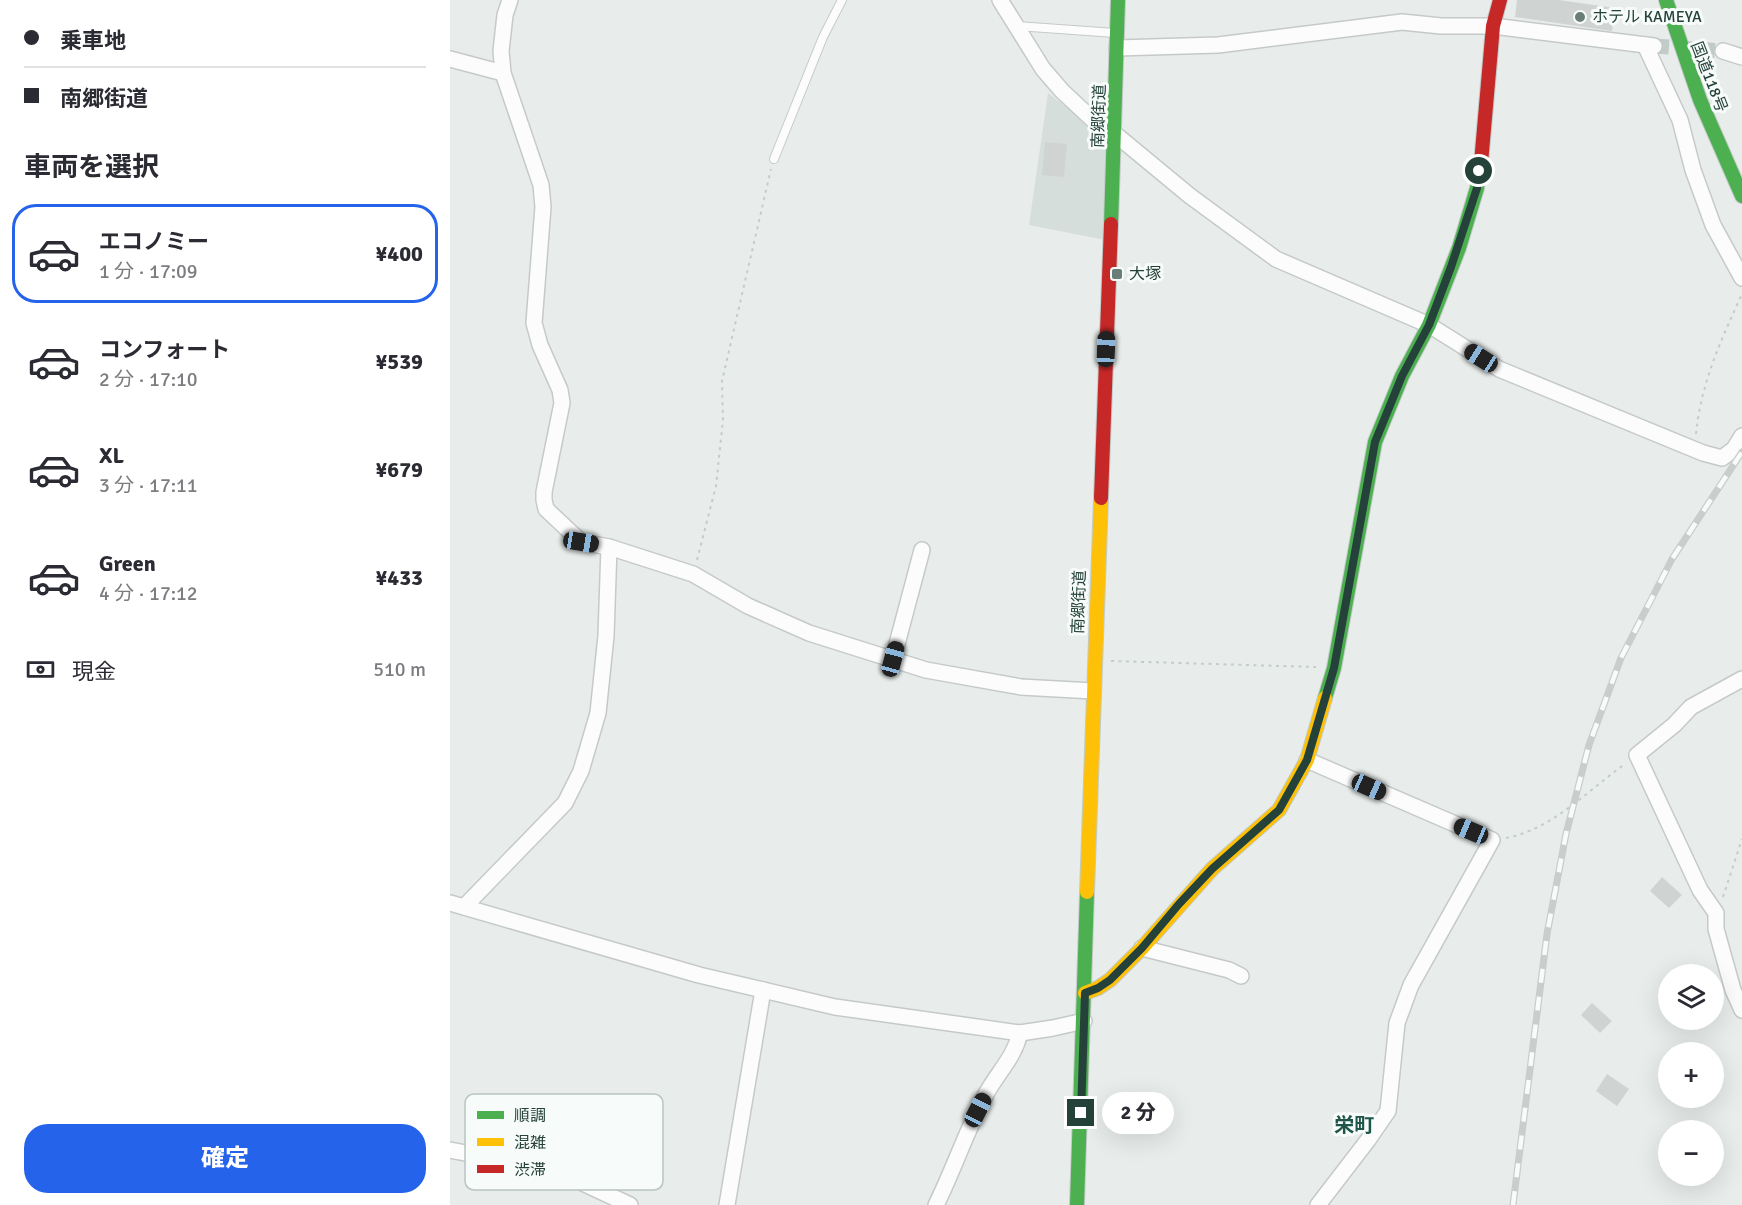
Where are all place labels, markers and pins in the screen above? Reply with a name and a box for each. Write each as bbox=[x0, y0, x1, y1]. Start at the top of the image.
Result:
place label: ホテル KAMEYA bbox=[1592, 7, 1702, 27]
marker: ホテル KAMEYA bbox=[1573, 10, 1587, 24]
place label: 大塚 bbox=[1129, 264, 1161, 284]
marker: 大塚 bbox=[1110, 267, 1124, 281]

